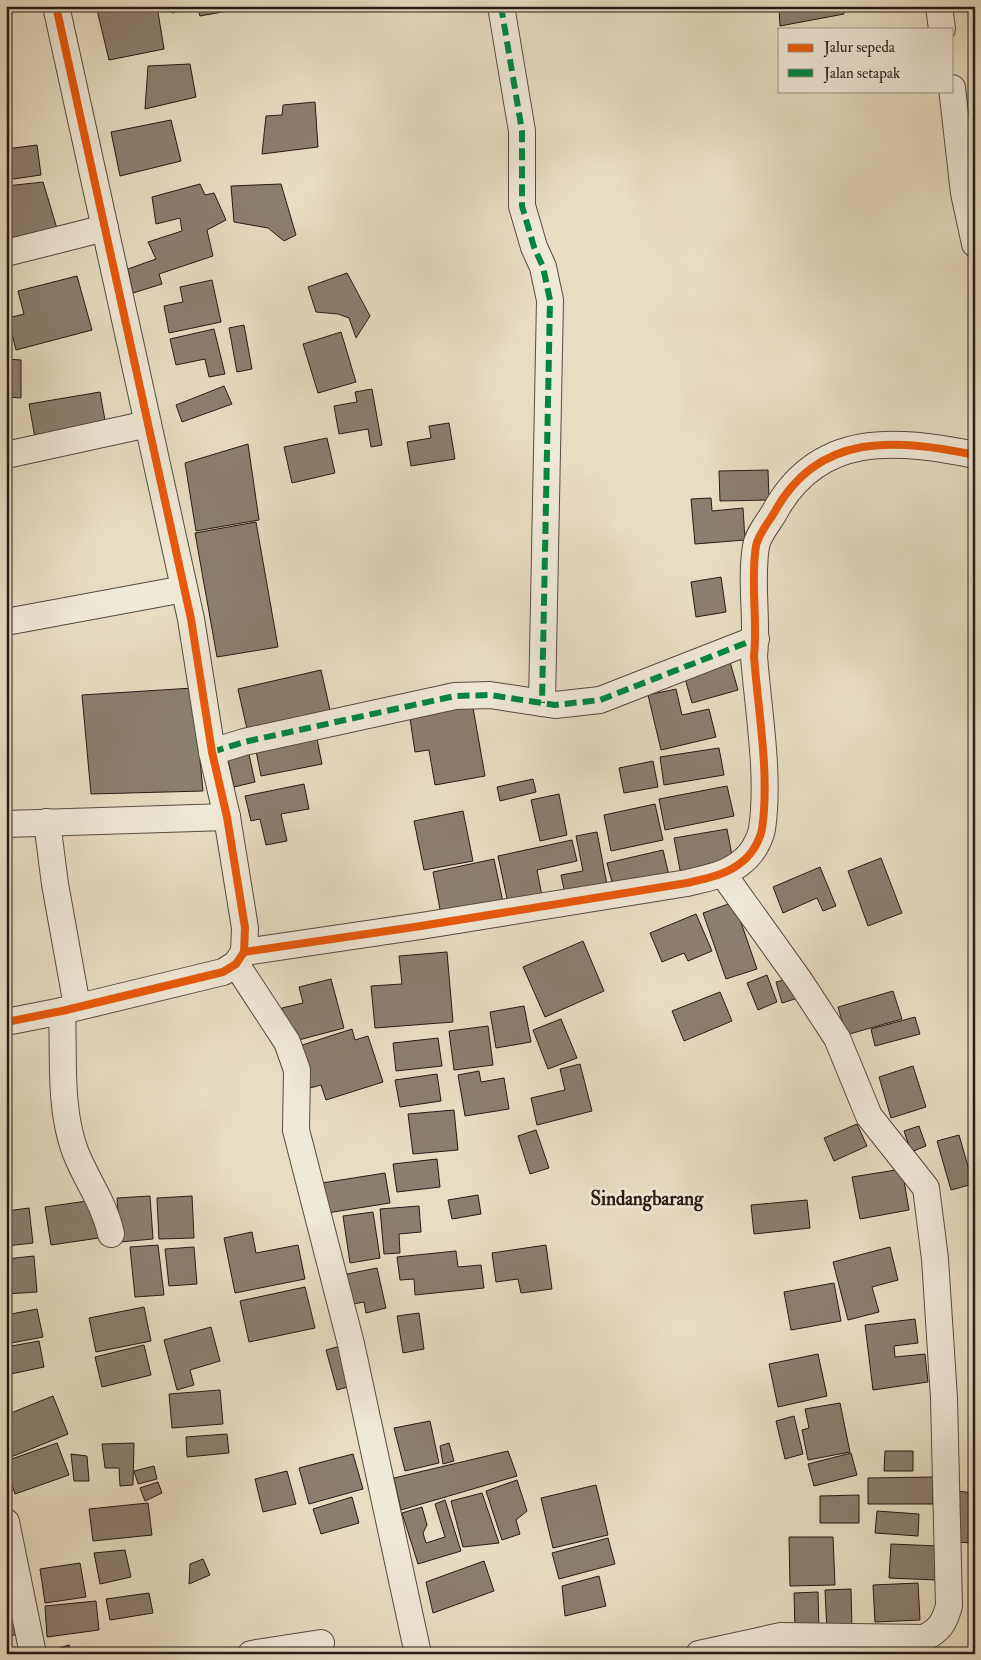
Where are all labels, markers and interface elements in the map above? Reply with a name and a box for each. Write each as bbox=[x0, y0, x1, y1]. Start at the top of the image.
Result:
legend bbox=[778, 28, 954, 92]
text: Jalur sepeda bbox=[823, 38, 896, 58]
text: Jalan setapak bbox=[823, 64, 900, 84]
district label: Sindangbarang bbox=[591, 1187, 704, 1212]

